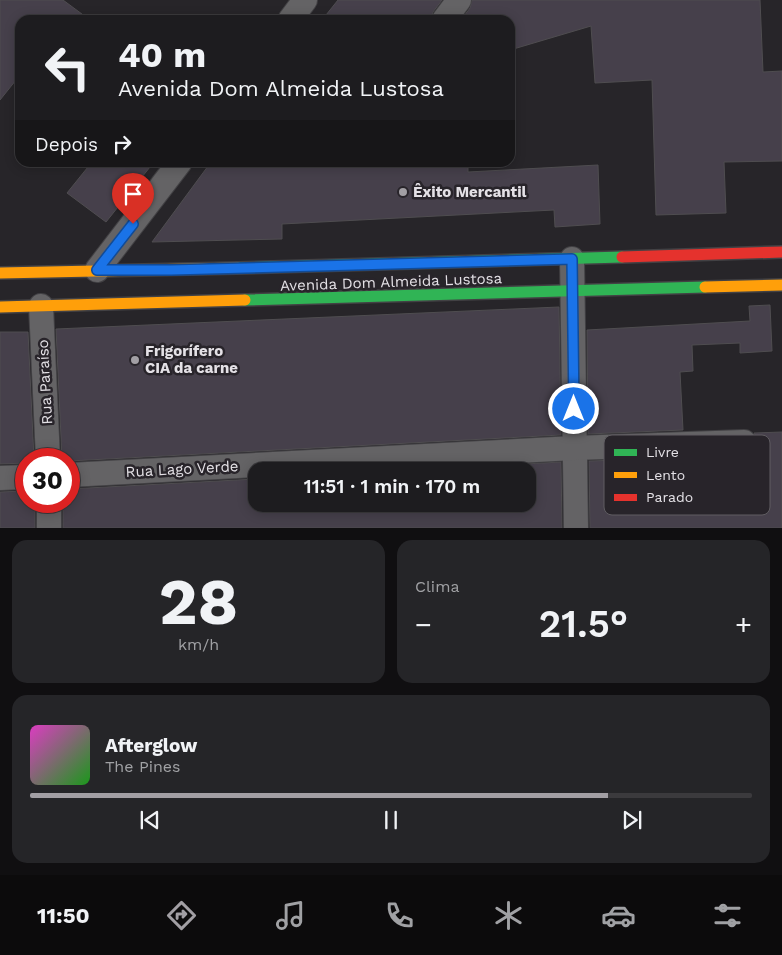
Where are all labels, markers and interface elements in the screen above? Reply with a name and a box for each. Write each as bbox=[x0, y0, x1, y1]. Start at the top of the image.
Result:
text: 40 m bbox=[118, 34, 206, 76]
icon: left bbox=[35, 35, 100, 100]
text: Avenida Dom Almeida Lustosa bbox=[118, 76, 444, 101]
icon: right bbox=[108, 130, 136, 158]
text: Depois bbox=[35, 133, 98, 156]
pin bbox=[112, 173, 154, 224]
icon: arrive bbox=[119, 180, 147, 208]
place label: Êxito Mercantil bbox=[413, 183, 527, 201]
marker: Êxito Mercantil bbox=[397, 186, 409, 198]
street label: Avenida Dom Almeida Lustosa bbox=[280, 269, 503, 295]
street label: Rua Paraíso bbox=[34, 339, 56, 425]
place label: Frigorífero CIA da carne bbox=[145, 342, 238, 377]
marker: Frigorífero CIA da carne bbox=[129, 354, 141, 366]
position arrow bbox=[547, 382, 599, 434]
legend bbox=[604, 435, 770, 515]
text: Livre bbox=[646, 444, 679, 460]
speed limit sign: 30 bbox=[15, 448, 80, 513]
street label: Rua Lago Verde bbox=[125, 457, 239, 481]
text: Lento bbox=[646, 467, 685, 483]
text: 11:51 · 1 min · 170 m bbox=[304, 475, 480, 498]
text: Parado bbox=[646, 489, 693, 505]
text: 28 bbox=[159, 564, 238, 640]
text: Clima bbox=[415, 577, 459, 596]
text: 21.5° bbox=[539, 602, 628, 646]
text: − bbox=[415, 608, 432, 641]
text: + bbox=[735, 608, 752, 641]
text: km/h bbox=[178, 635, 219, 654]
text: Afterglow bbox=[105, 734, 197, 757]
text: The Pines bbox=[105, 757, 181, 776]
icon: previous bbox=[136, 806, 164, 834]
icon: pause bbox=[377, 806, 405, 834]
icon: next bbox=[618, 806, 646, 834]
icon: directions bbox=[164, 898, 199, 933]
icon: music bbox=[273, 898, 308, 933]
icon: phone bbox=[382, 898, 417, 933]
icon: climate bbox=[491, 898, 526, 933]
icon: car bbox=[601, 898, 636, 933]
icon: filters bbox=[710, 898, 745, 933]
text: 11:50 bbox=[37, 903, 90, 928]

